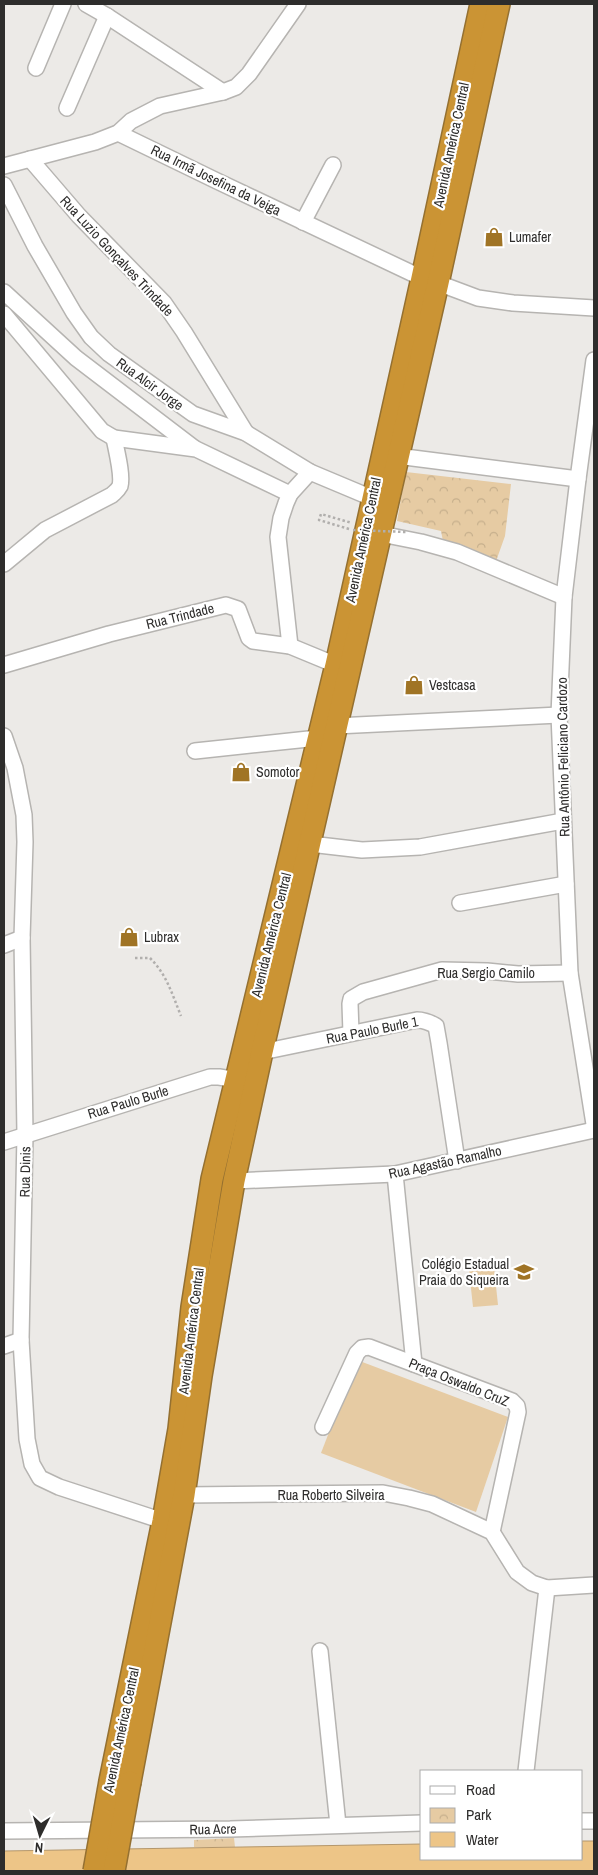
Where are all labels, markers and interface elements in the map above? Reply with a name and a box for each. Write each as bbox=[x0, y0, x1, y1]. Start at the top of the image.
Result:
street label: Avenida América Central bbox=[429, 81, 473, 210]
street label: Rua Irmã Josefina da Veiga bbox=[148, 141, 284, 220]
street label: Rua Luzio Gonçalves Trindade bbox=[56, 192, 178, 320]
shop icon: Lumafer bbox=[483, 226, 505, 248]
place label: Lumafer bbox=[509, 228, 551, 246]
street label: Rua Alcir Jorge bbox=[113, 354, 187, 414]
street label: Avenida América Central bbox=[341, 476, 385, 605]
street label: Rua Trindade bbox=[144, 599, 216, 633]
shop icon: Vestcasa bbox=[403, 674, 425, 696]
place label: Vestcasa bbox=[429, 676, 476, 694]
street label: Rua Antônio Feliciano Cardozo bbox=[553, 677, 573, 837]
shop icon: Somotor bbox=[230, 761, 252, 783]
place label: Somotor bbox=[256, 763, 300, 781]
street label: Avenida América Central bbox=[247, 871, 295, 1000]
shop icon: Lubrax bbox=[118, 926, 140, 948]
place label: Lubrax bbox=[144, 928, 179, 946]
street label: Rua Sergio Camilo bbox=[437, 964, 535, 982]
street label: Rua Paulo Burle 1 bbox=[325, 1012, 420, 1048]
street label: Rua Paulo Burle bbox=[85, 1081, 171, 1123]
street label: Rua Agastão Ramalho bbox=[387, 1141, 503, 1183]
street label: Rua Dinis bbox=[16, 1146, 34, 1198]
place label: Colégio Estadual Praia do Siqueira bbox=[419, 1255, 510, 1289]
school or university icon: Colégio Estadual Praia do Siqueira bbox=[513, 1261, 535, 1283]
street label: Avenida América Central bbox=[174, 1267, 208, 1396]
street label: Praça Oswaldo CruZ bbox=[406, 1354, 512, 1410]
street label: Rua Roberto Silveira bbox=[277, 1486, 385, 1504]
street label: Avenida América Central bbox=[99, 1666, 143, 1795]
legend bbox=[420, 1770, 583, 1860]
text: Road bbox=[466, 1779, 495, 1800]
text: Park bbox=[466, 1804, 492, 1825]
north arrow bbox=[15, 1810, 65, 1860]
street label: Rua Acre bbox=[189, 1820, 237, 1838]
text: Water bbox=[466, 1829, 498, 1850]
text: N bbox=[34, 1839, 44, 1857]

